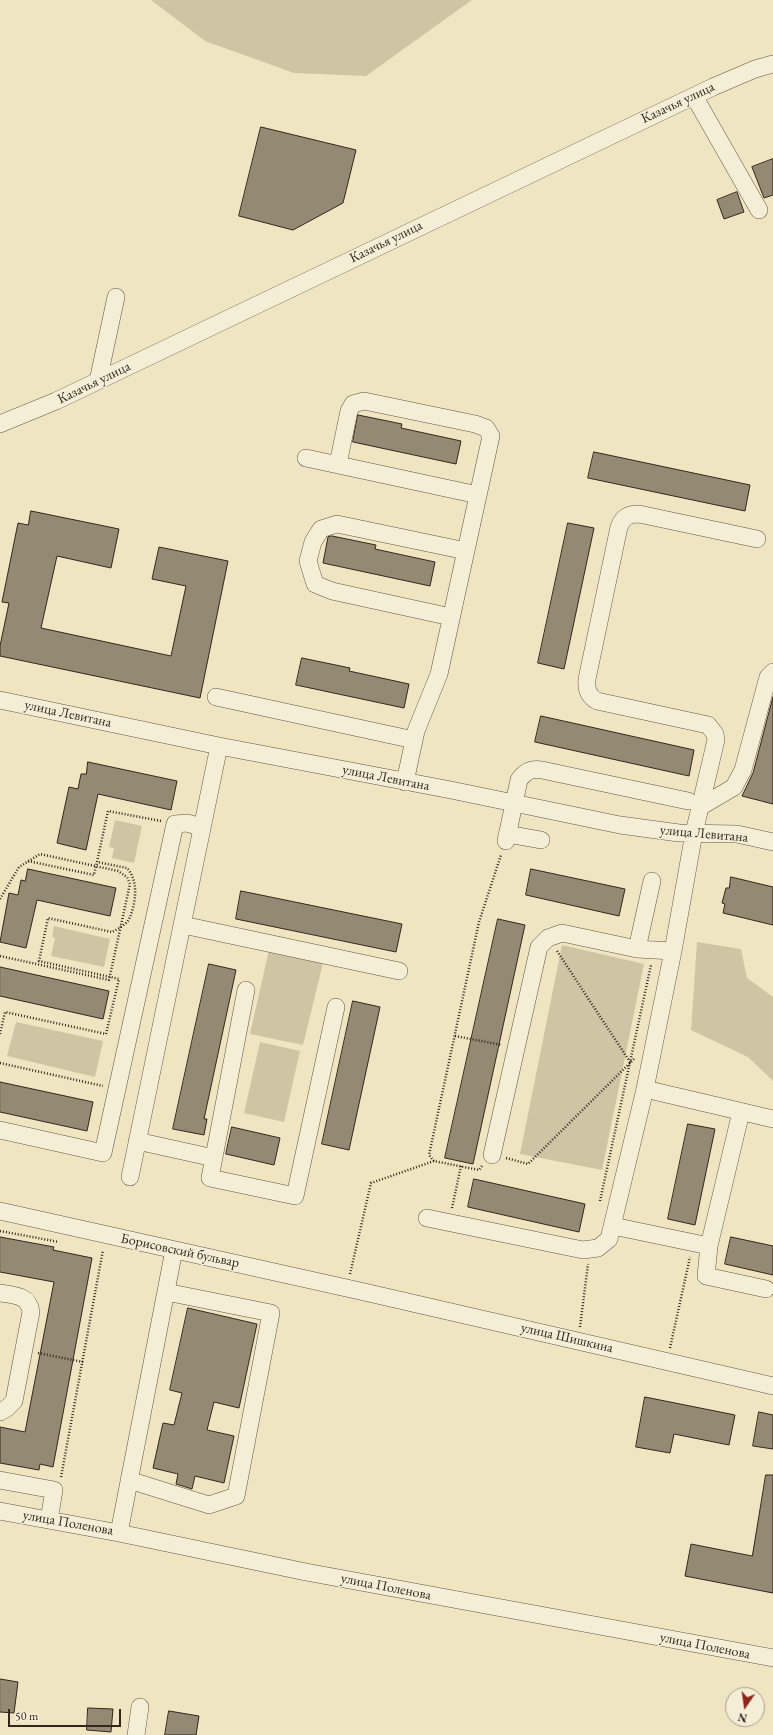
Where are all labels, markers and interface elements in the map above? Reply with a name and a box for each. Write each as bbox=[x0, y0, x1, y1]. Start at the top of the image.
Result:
street label: Казачья улица bbox=[639, 79, 717, 127]
street label: Казачья улица bbox=[347, 217, 425, 267]
street label: Казачья улица bbox=[55, 358, 133, 408]
street label: улица Левитана bbox=[23, 697, 113, 731]
street label: улица Левитана bbox=[341, 761, 431, 795]
street label: улица Левитана bbox=[659, 822, 749, 846]
street label: Борисовский бульвар bbox=[119, 1230, 241, 1272]
street label: улица Шишкина bbox=[519, 1319, 615, 1357]
street label: улица Поленова bbox=[21, 1507, 115, 1539]
street label: улица Поленова bbox=[339, 1570, 433, 1604]
street label: улица Поленова bbox=[658, 1629, 752, 1663]
north arrow bbox=[725, 1687, 765, 1727]
scale bar bbox=[10, 1701, 123, 1727]
text: 50 m bbox=[15, 1708, 38, 1724]
text: N bbox=[737, 1710, 748, 1726]

